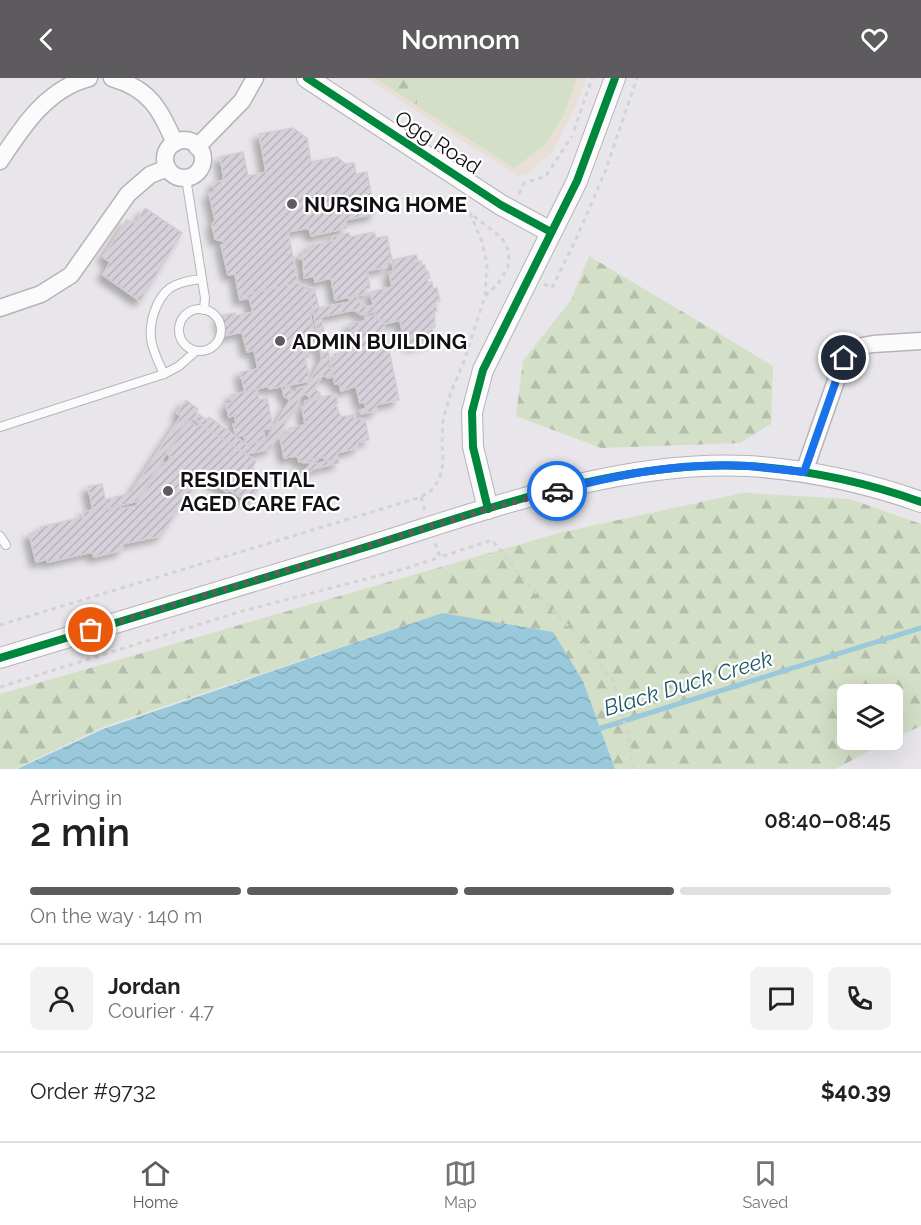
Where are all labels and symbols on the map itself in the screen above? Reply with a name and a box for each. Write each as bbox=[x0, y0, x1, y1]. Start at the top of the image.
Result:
street label: Ogg Road bbox=[390, 105, 486, 179]
place label: NURSING HOME bbox=[304, 192, 467, 217]
marker: NURSING HOME bbox=[285, 197, 299, 211]
place label: ADMIN BUILDING bbox=[292, 329, 467, 354]
pin bbox=[818, 332, 869, 383]
marker: ADMIN BUILDING bbox=[273, 334, 287, 348]
courier bbox=[527, 461, 587, 521]
place label: RESIDENTIAL AGED CARE FAC bbox=[180, 467, 340, 516]
marker: RESIDENTIAL AGED CARE FAC bbox=[161, 484, 175, 498]
pin bbox=[65, 604, 116, 655]
water label: Black Duck Creek bbox=[600, 645, 776, 721]

